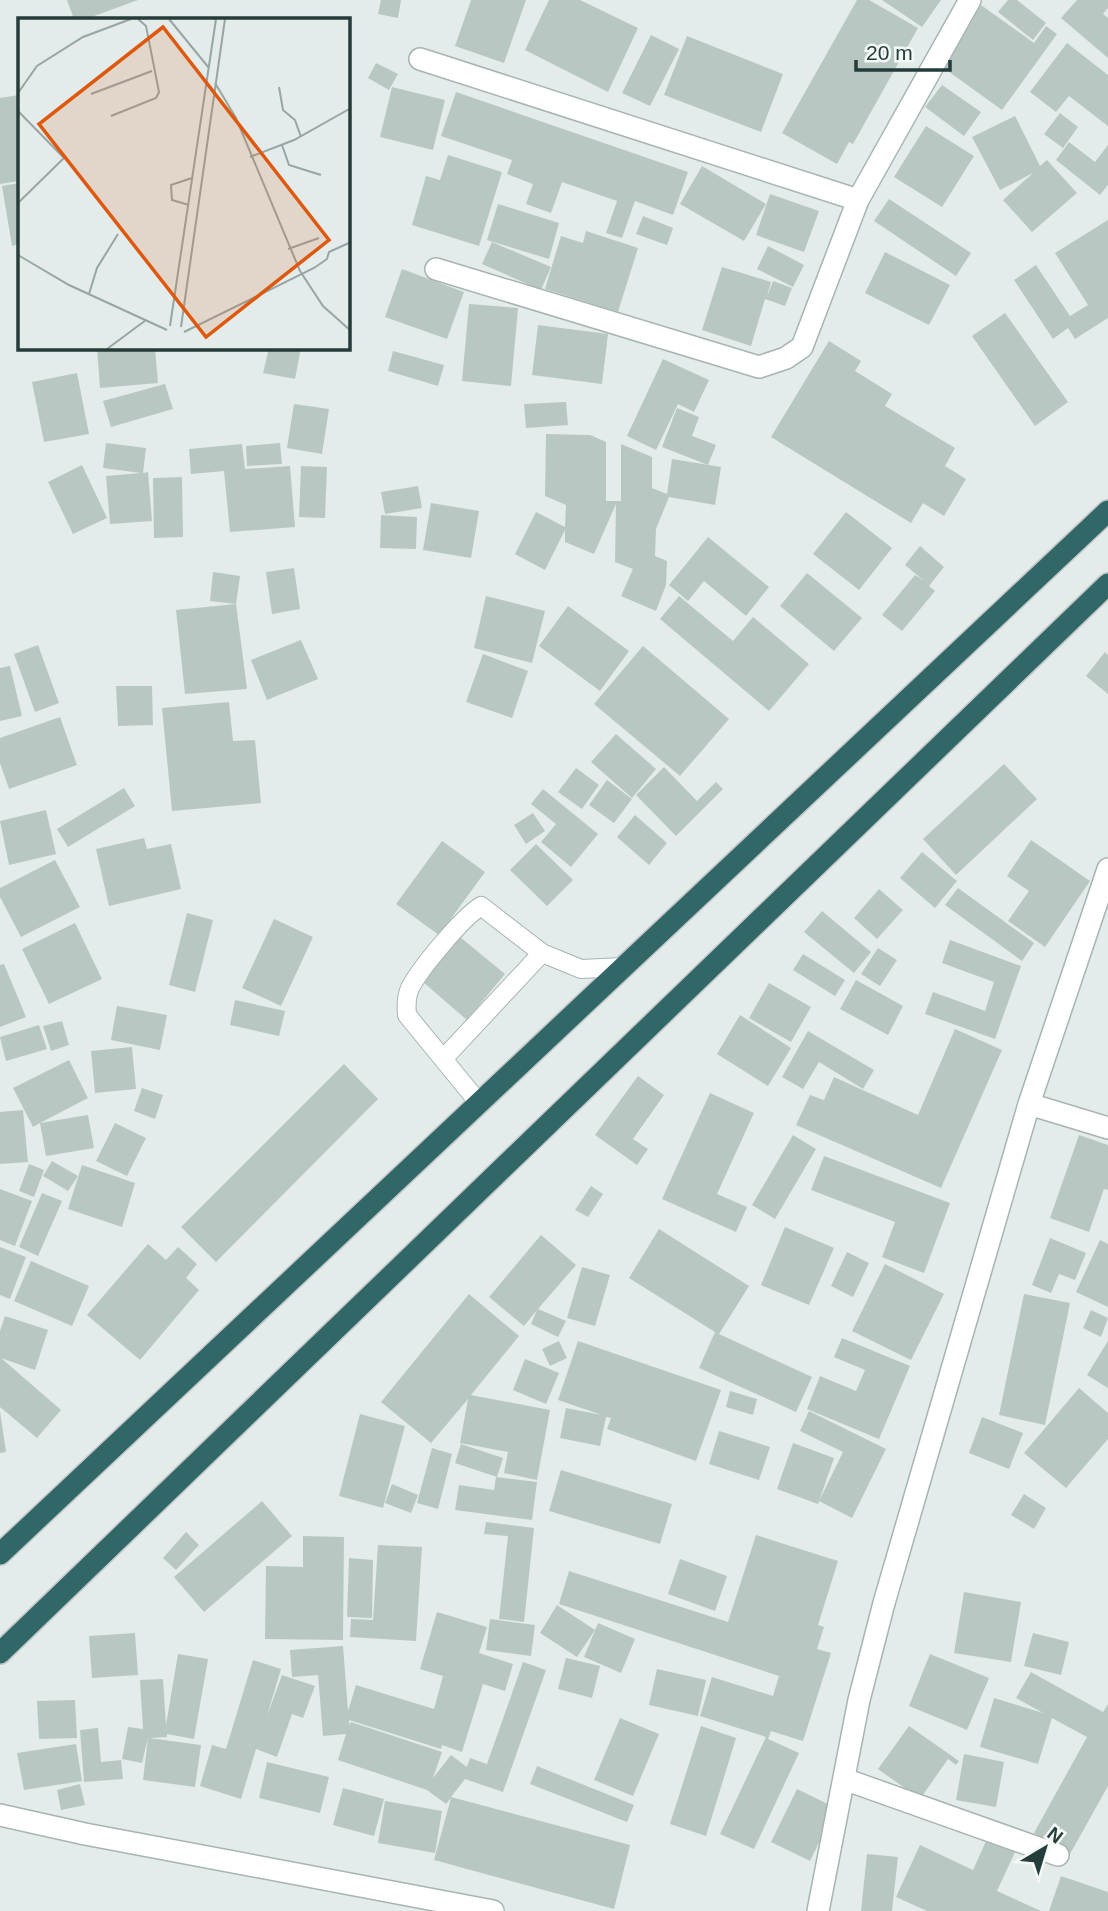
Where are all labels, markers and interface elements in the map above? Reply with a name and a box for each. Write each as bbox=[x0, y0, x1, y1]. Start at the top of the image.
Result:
inset map bbox=[18, 18, 350, 350]
scale bar bbox=[856, 28, 950, 72]
text: 20 m bbox=[866, 41, 913, 64]
north arrow bbox=[1010, 1813, 1080, 1883]
text: N bbox=[1043, 1822, 1067, 1847]

